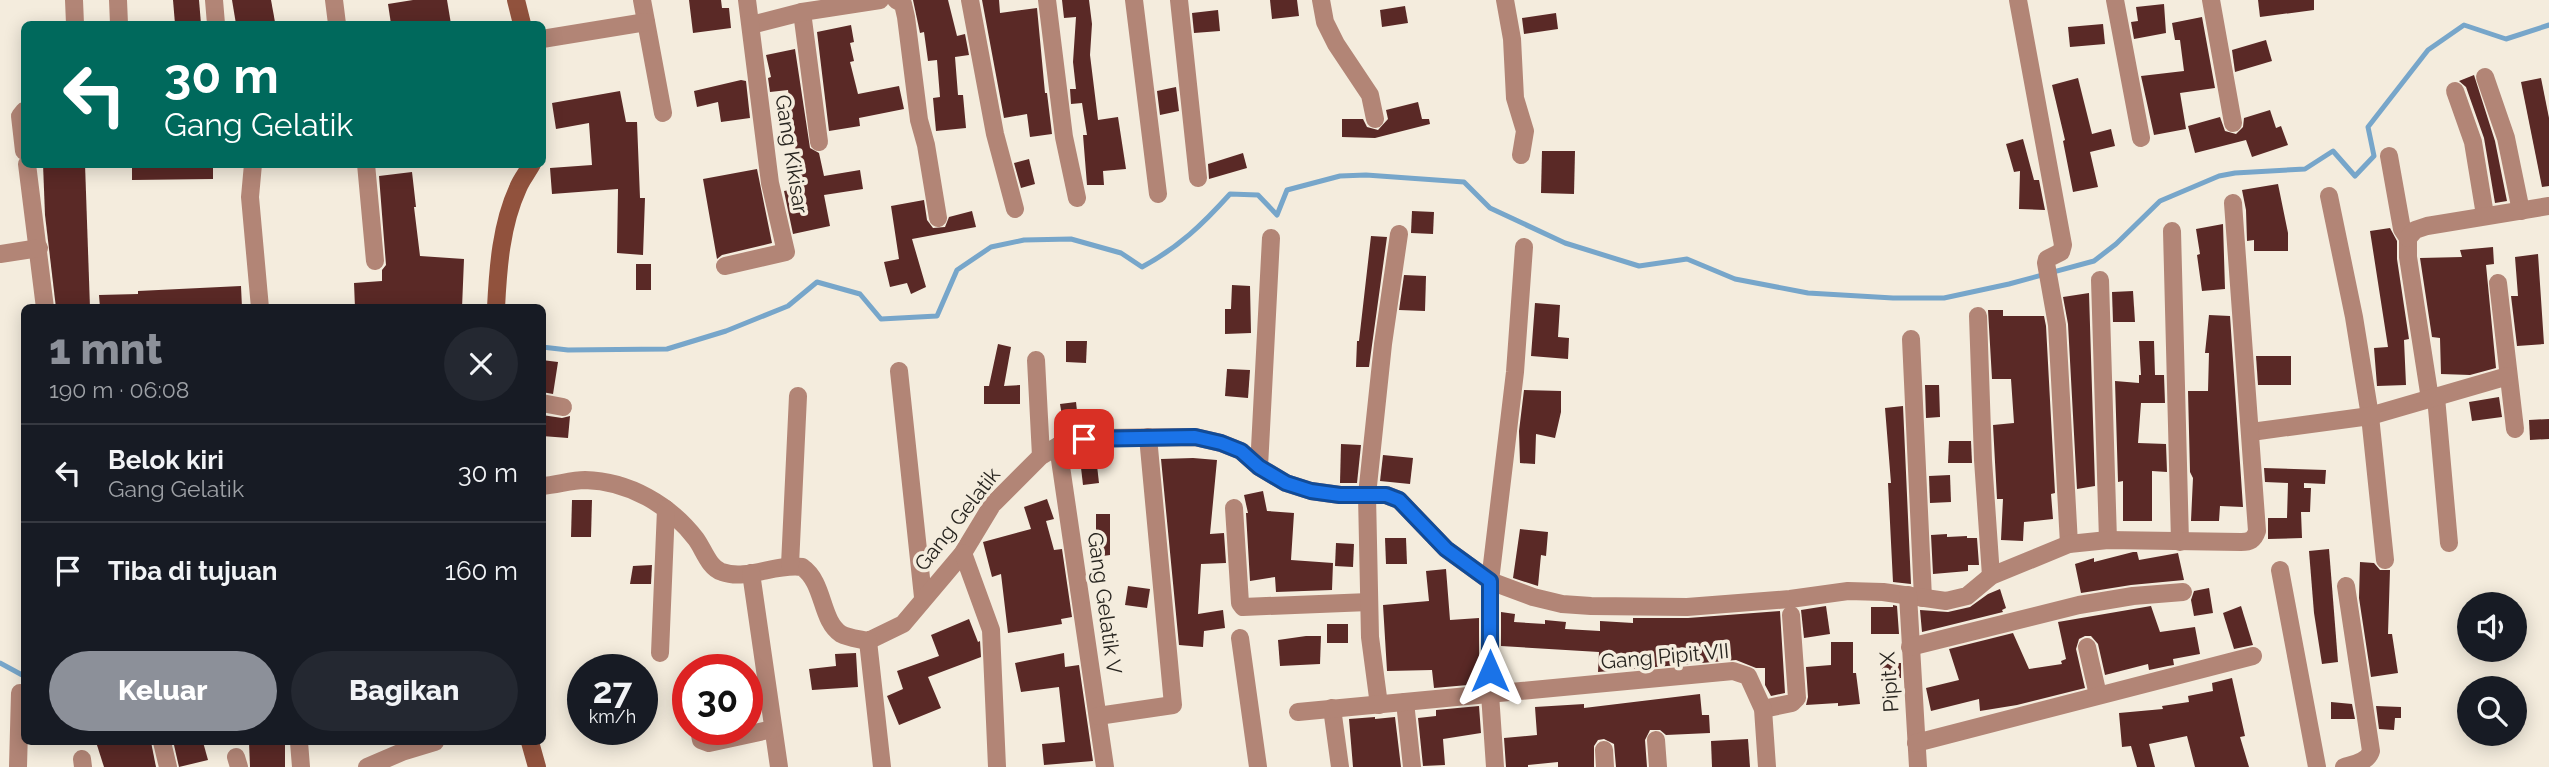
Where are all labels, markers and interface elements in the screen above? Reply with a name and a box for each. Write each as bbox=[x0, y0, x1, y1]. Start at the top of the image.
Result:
text: 30 m bbox=[164, 47, 279, 104]
icon: left bbox=[49, 49, 140, 140]
street label: Gang Kikisar bbox=[770, 93, 814, 216]
text: Gang Gelatik bbox=[164, 106, 353, 143]
text: 1 mnt bbox=[49, 325, 162, 374]
button: close bbox=[444, 327, 518, 401]
text: 190 m · 06:08 bbox=[49, 376, 189, 403]
pin bbox=[1054, 409, 1114, 469]
icon: arrive bbox=[1065, 420, 1103, 458]
text: Belok kiri bbox=[108, 445, 224, 475]
icon: left bbox=[49, 454, 87, 492]
text: 30 m bbox=[458, 458, 518, 488]
street label: Gang Gelatik bbox=[909, 462, 1005, 576]
text: Gang Gelatik bbox=[108, 475, 244, 502]
street label: Gang Gelatik V bbox=[1083, 530, 1127, 676]
icon: arrive bbox=[49, 552, 87, 590]
text: Tiba di tujuan bbox=[108, 556, 278, 586]
text: 160 m bbox=[445, 556, 518, 586]
map controls bbox=[2457, 592, 2527, 746]
button: sound bbox=[2457, 592, 2527, 662]
position arrow bbox=[1453, 634, 1527, 708]
street label: Gang Pipit VII bbox=[1600, 638, 1730, 674]
street label: Pipit X bbox=[1874, 650, 1904, 713]
button: Keluar bbox=[49, 651, 277, 731]
button: Bagikan bbox=[291, 651, 518, 731]
speed limit sign: 30 bbox=[672, 654, 763, 745]
text: 27 bbox=[593, 670, 632, 711]
button: search bbox=[2457, 676, 2527, 746]
text: km/h bbox=[589, 706, 636, 727]

